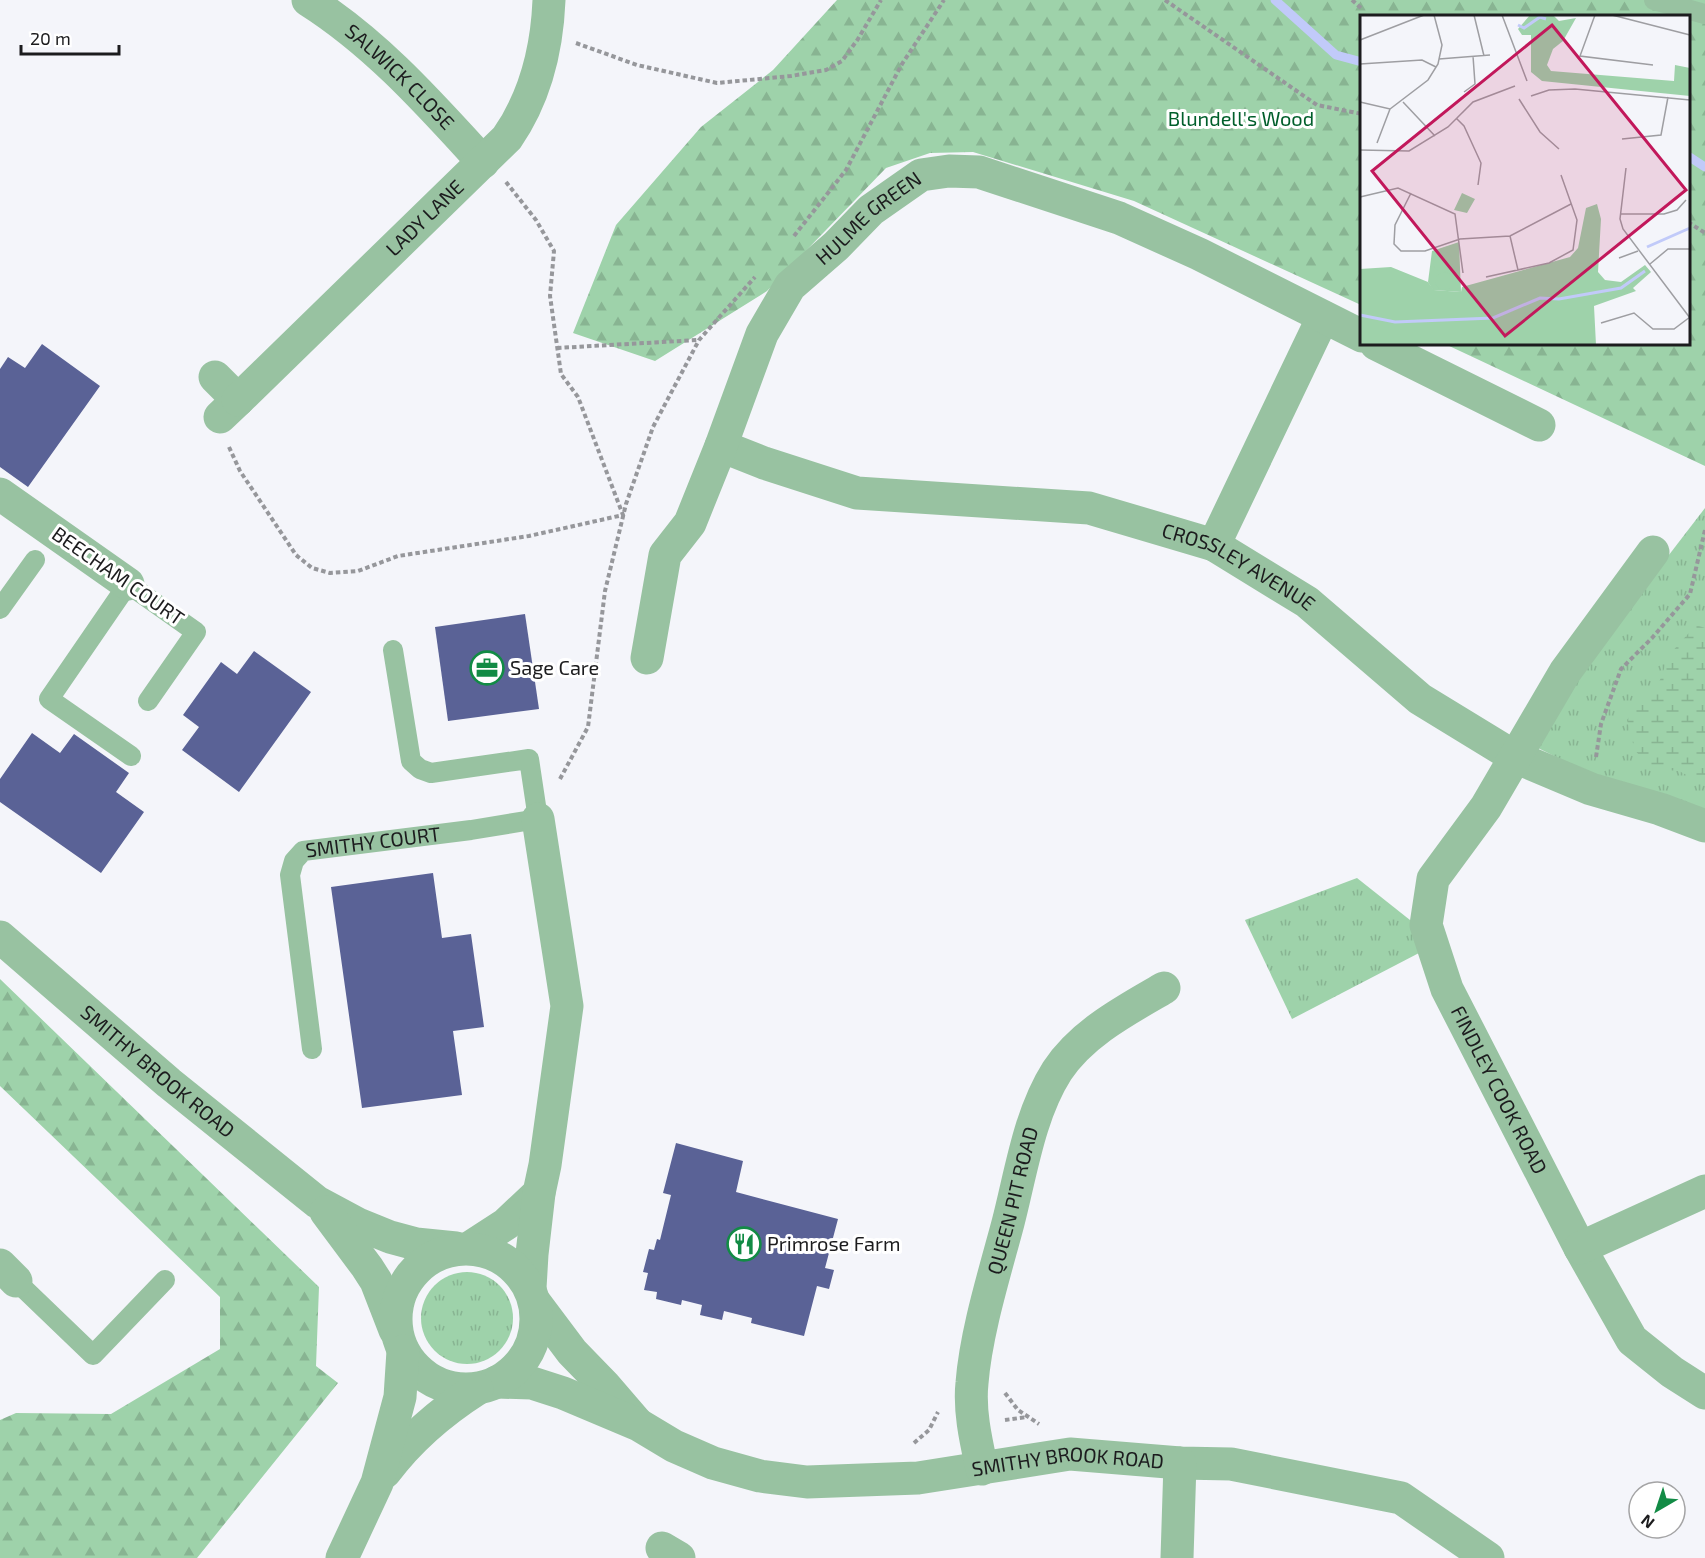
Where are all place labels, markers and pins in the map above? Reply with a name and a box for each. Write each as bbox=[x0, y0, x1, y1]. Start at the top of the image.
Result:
office icon: Sage Care bbox=[469, 650, 505, 686]
place label: Sage Care bbox=[510, 655, 599, 679]
restaurant icon: Primrose Farm bbox=[726, 1226, 762, 1262]
place label: Primrose Farm bbox=[767, 1231, 901, 1255]

